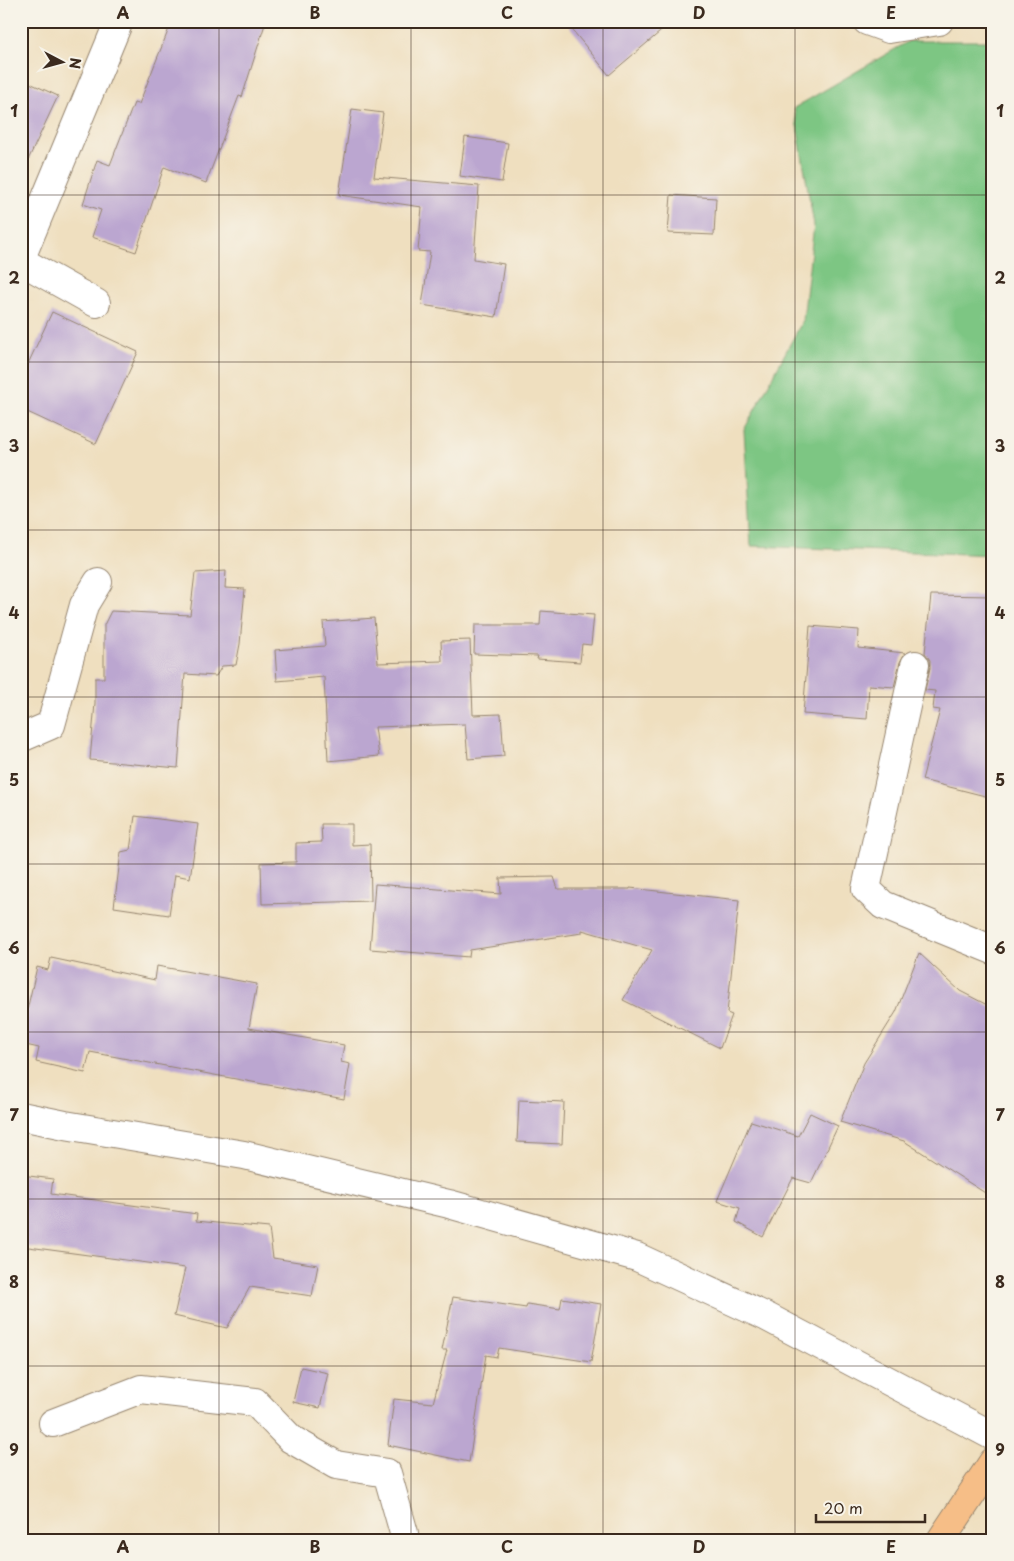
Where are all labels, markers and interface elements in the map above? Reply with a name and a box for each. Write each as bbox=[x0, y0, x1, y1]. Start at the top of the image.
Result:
text: A bbox=[117, 0, 130, 24]
text: B bbox=[310, 0, 321, 24]
text: C bbox=[501, 0, 513, 24]
text: D bbox=[693, 0, 705, 24]
text: E bbox=[886, 0, 896, 24]
north arrow bbox=[38, 38, 88, 88]
text: N bbox=[64, 57, 86, 70]
text: 1 bbox=[10, 98, 18, 122]
text: 1 bbox=[996, 98, 1004, 122]
text: 2 bbox=[8, 265, 20, 289]
text: 2 bbox=[994, 265, 1006, 289]
text: 3 bbox=[9, 433, 19, 457]
text: 3 bbox=[995, 433, 1005, 457]
text: 4 bbox=[9, 600, 20, 624]
text: 4 bbox=[995, 600, 1006, 624]
text: 5 bbox=[9, 767, 19, 791]
text: 5 bbox=[995, 767, 1005, 791]
text: 6 bbox=[8, 935, 20, 959]
text: 6 bbox=[994, 935, 1006, 959]
text: 7 bbox=[9, 1102, 19, 1126]
text: 7 bbox=[995, 1102, 1005, 1126]
text: 8 bbox=[9, 1269, 19, 1293]
text: 8 bbox=[995, 1269, 1005, 1293]
text: 9 bbox=[9, 1437, 19, 1461]
text: 9 bbox=[995, 1437, 1005, 1461]
scale bar bbox=[816, 1491, 925, 1523]
text: 20 m bbox=[824, 1496, 863, 1519]
text: A bbox=[117, 1534, 130, 1558]
text: B bbox=[310, 1534, 321, 1558]
text: C bbox=[501, 1534, 513, 1558]
text: D bbox=[693, 1534, 705, 1558]
text: E bbox=[886, 1534, 896, 1558]

